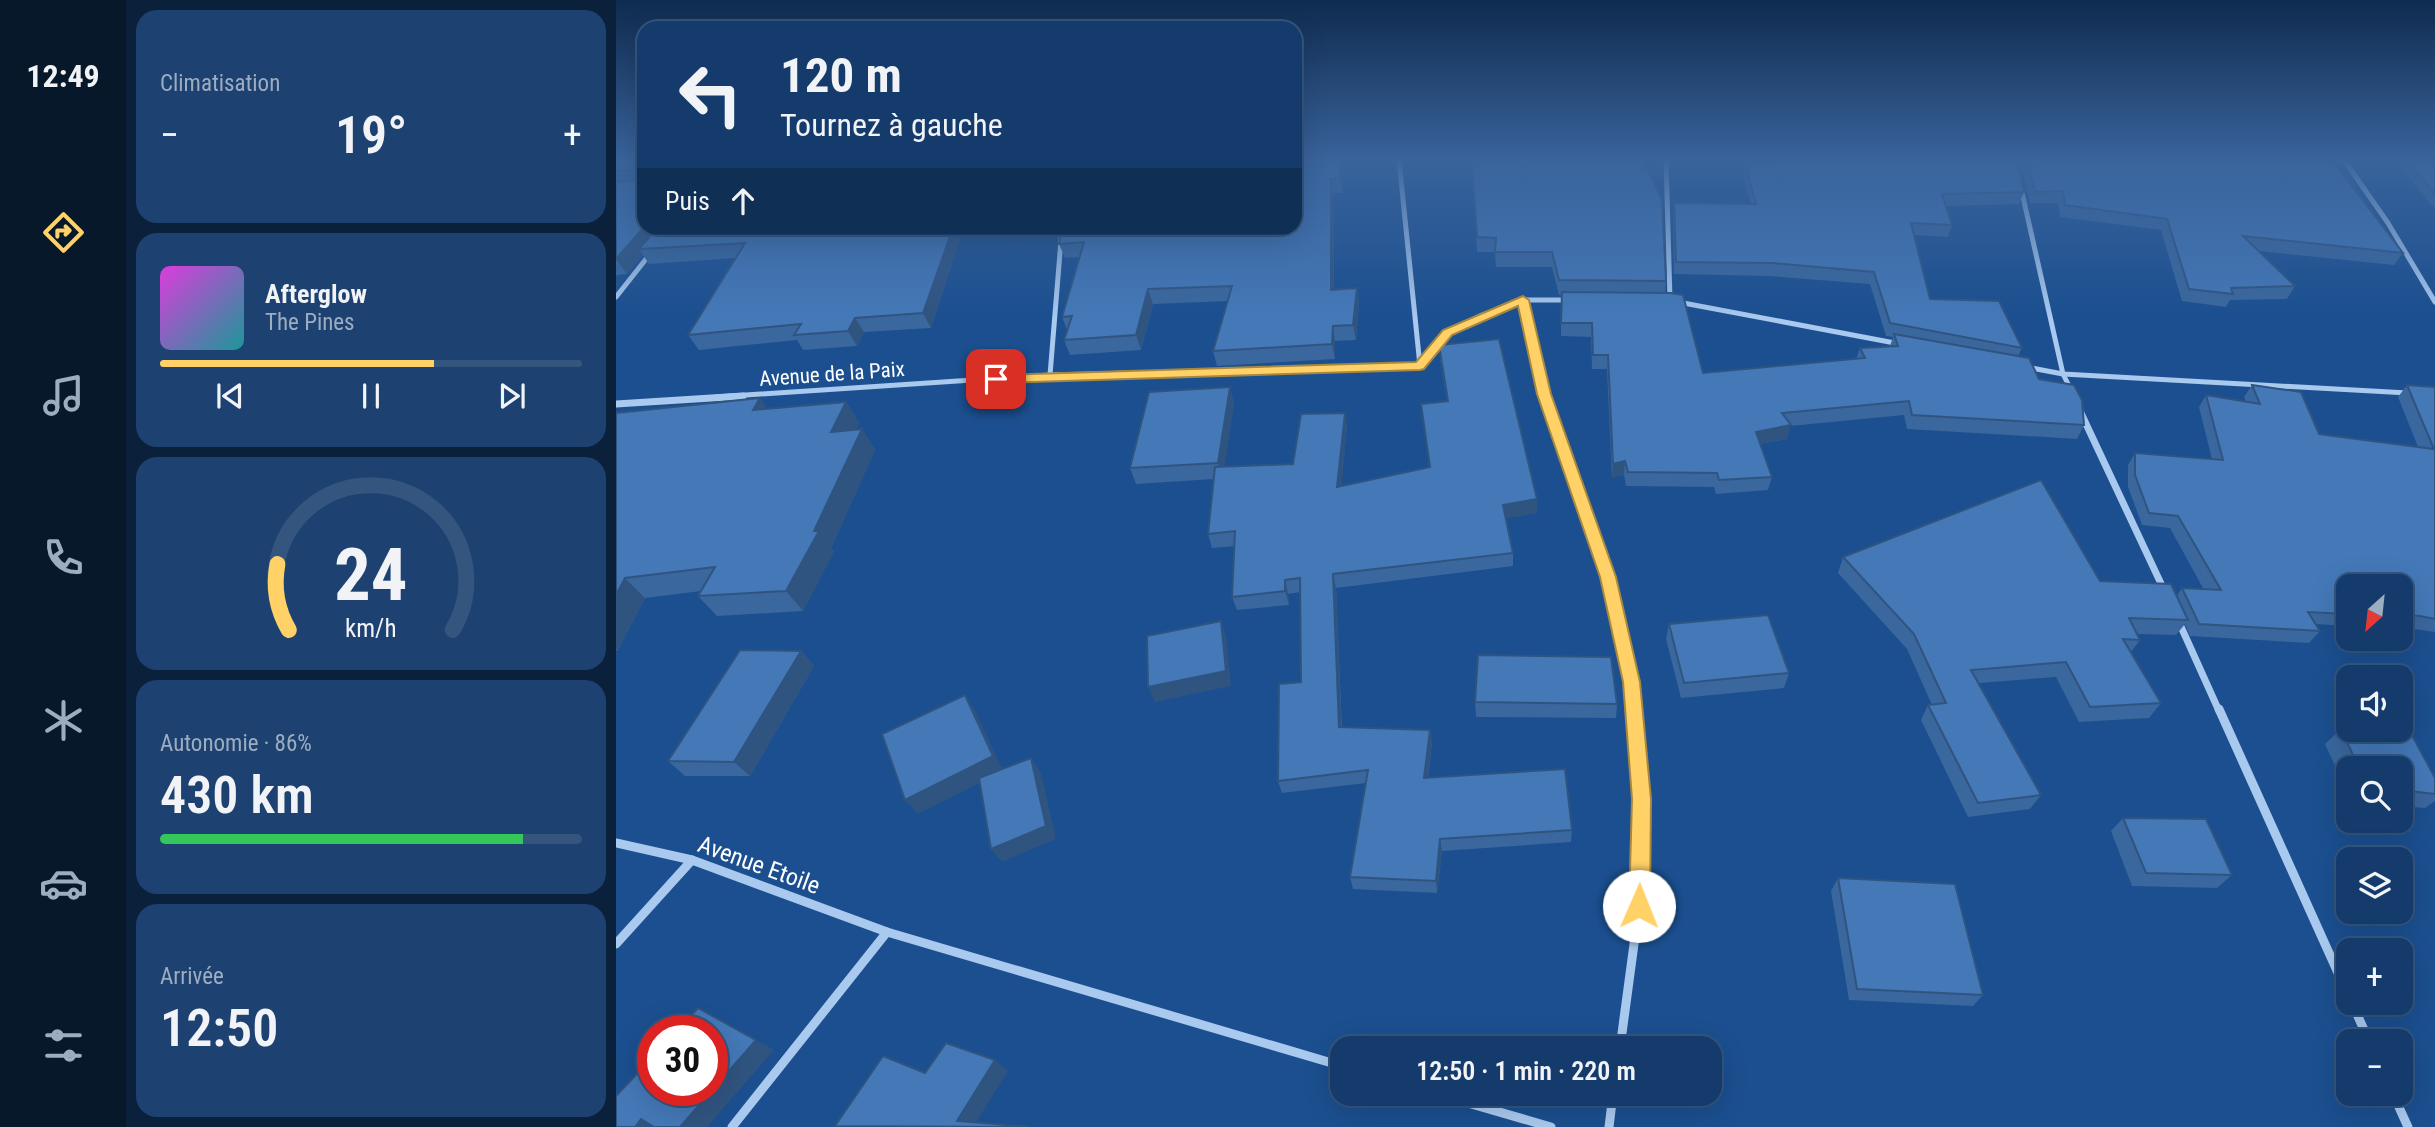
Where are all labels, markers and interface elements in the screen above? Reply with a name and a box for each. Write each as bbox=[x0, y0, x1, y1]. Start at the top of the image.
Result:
text: 120 m bbox=[780, 47, 902, 104]
icon: left bbox=[665, 49, 756, 140]
text: 12:49 bbox=[26, 57, 100, 95]
text: Climatisation bbox=[160, 70, 280, 97]
text: 19° bbox=[335, 105, 407, 166]
text: Tournez à gauche bbox=[780, 106, 1003, 144]
text: − bbox=[160, 113, 179, 157]
text: + bbox=[563, 113, 582, 157]
icon: ahead bbox=[724, 182, 762, 220]
text: Puis bbox=[665, 186, 710, 216]
icon: directions bbox=[39, 208, 88, 257]
text: Afterglow bbox=[265, 279, 367, 309]
text: The Pines bbox=[265, 309, 355, 336]
pin bbox=[966, 349, 1026, 409]
street label: Avenue de la Paix bbox=[758, 357, 906, 391]
icon: arrive bbox=[977, 360, 1015, 398]
icon: music bbox=[39, 371, 88, 420]
icon: previous bbox=[211, 377, 249, 415]
icon: pause bbox=[352, 377, 390, 415]
icon: next bbox=[493, 377, 531, 415]
text: 24 bbox=[334, 532, 408, 618]
icon: phone bbox=[39, 533, 88, 582]
north arrow bbox=[2336, 574, 2413, 651]
map controls bbox=[2336, 574, 2413, 1106]
text: km/h bbox=[345, 613, 397, 642]
button: sound bbox=[2336, 665, 2413, 742]
icon: climate bbox=[39, 696, 88, 745]
text: Autonomie · 86% bbox=[160, 730, 312, 757]
button: search bbox=[2336, 756, 2413, 833]
text: 430 km bbox=[160, 765, 314, 826]
street label: Avenue Etoile bbox=[694, 830, 824, 900]
button: layers bbox=[2336, 847, 2413, 924]
icon: car bbox=[39, 859, 88, 908]
position arrow bbox=[1602, 869, 1676, 943]
button: + bbox=[2336, 938, 2413, 1015]
text: Arrivée bbox=[160, 963, 224, 990]
text: 12:50 bbox=[160, 998, 278, 1059]
speed limit sign: 30 bbox=[637, 1015, 728, 1106]
icon: filters bbox=[39, 1021, 88, 1070]
button: − bbox=[2336, 1029, 2413, 1106]
text: 12:50 · 1 min · 220 m bbox=[1416, 1056, 1636, 1086]

